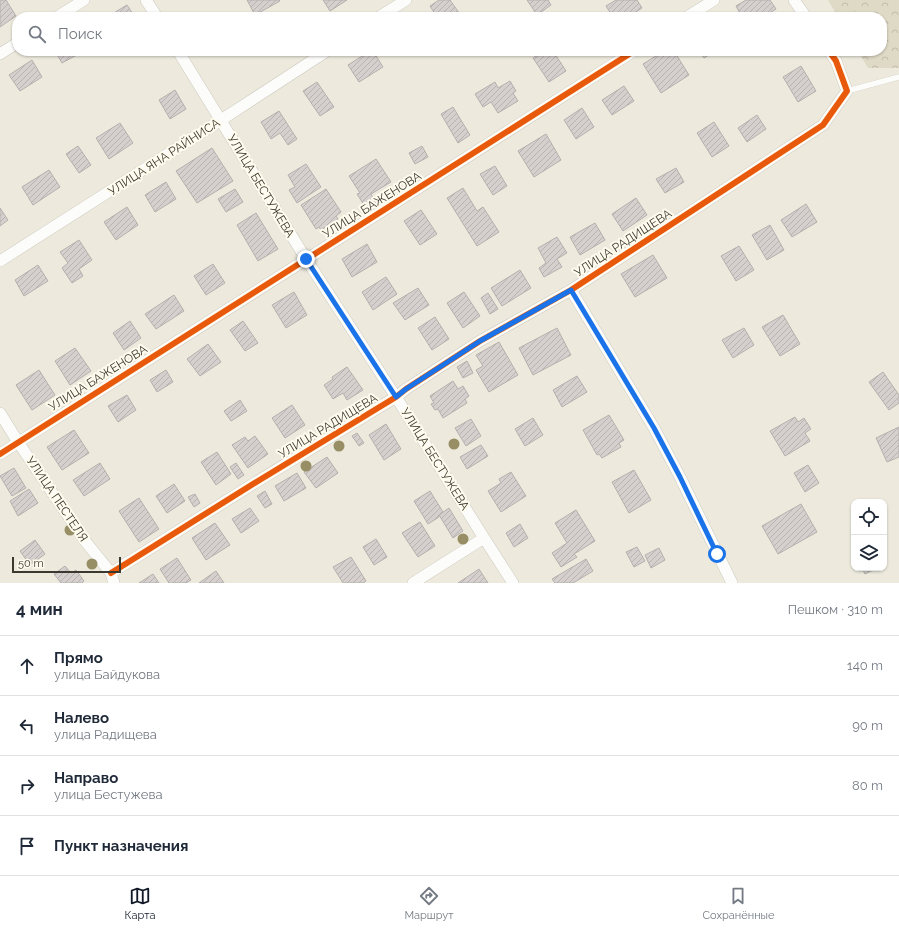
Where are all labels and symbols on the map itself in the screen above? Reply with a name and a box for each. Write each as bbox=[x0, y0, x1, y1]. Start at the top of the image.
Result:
street label: УЛИЦА ЯНА РАЙНИСА bbox=[105, 116, 223, 198]
street label: УЛИЦА БЕСТУЖЕВА bbox=[225, 132, 297, 240]
street label: УЛИЦА БАЖЕНОВА bbox=[320, 169, 424, 241]
street label: УЛИЦА РАДИЩЕВА bbox=[572, 206, 674, 280]
route end bbox=[297, 250, 315, 268]
street label: УЛИЦА БАЖЕНОВА bbox=[46, 342, 150, 414]
street label: УЛИЦА РАДИЩЕВА bbox=[276, 391, 380, 461]
street label: УЛИЦА БЕСТУЖЕВА bbox=[398, 405, 472, 513]
street label: УЛИЦА ПЕСТЕЛЯ bbox=[23, 454, 91, 544]
route start bbox=[708, 545, 726, 563]
scale bar bbox=[12, 555, 121, 574]

